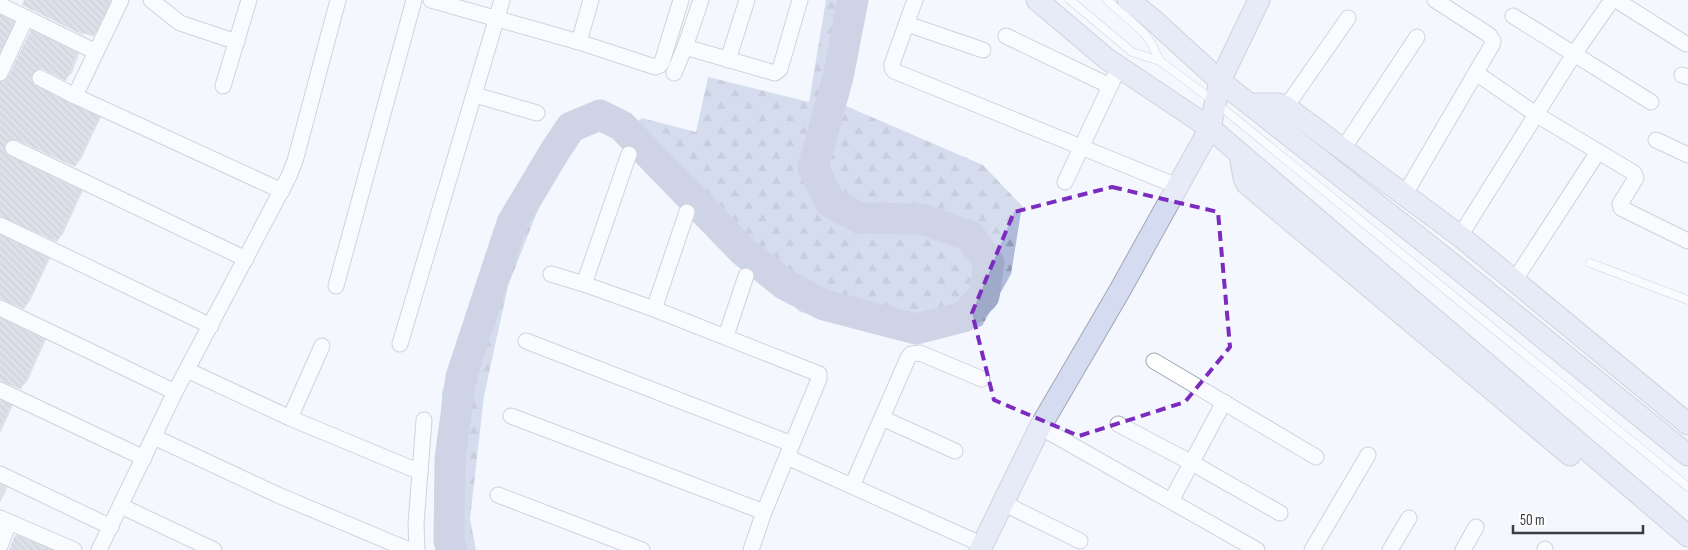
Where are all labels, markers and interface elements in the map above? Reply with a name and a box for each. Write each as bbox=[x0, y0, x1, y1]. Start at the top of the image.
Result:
scale bar bbox=[1513, 502, 1643, 534]
text: 50 m bbox=[1520, 511, 1545, 530]

